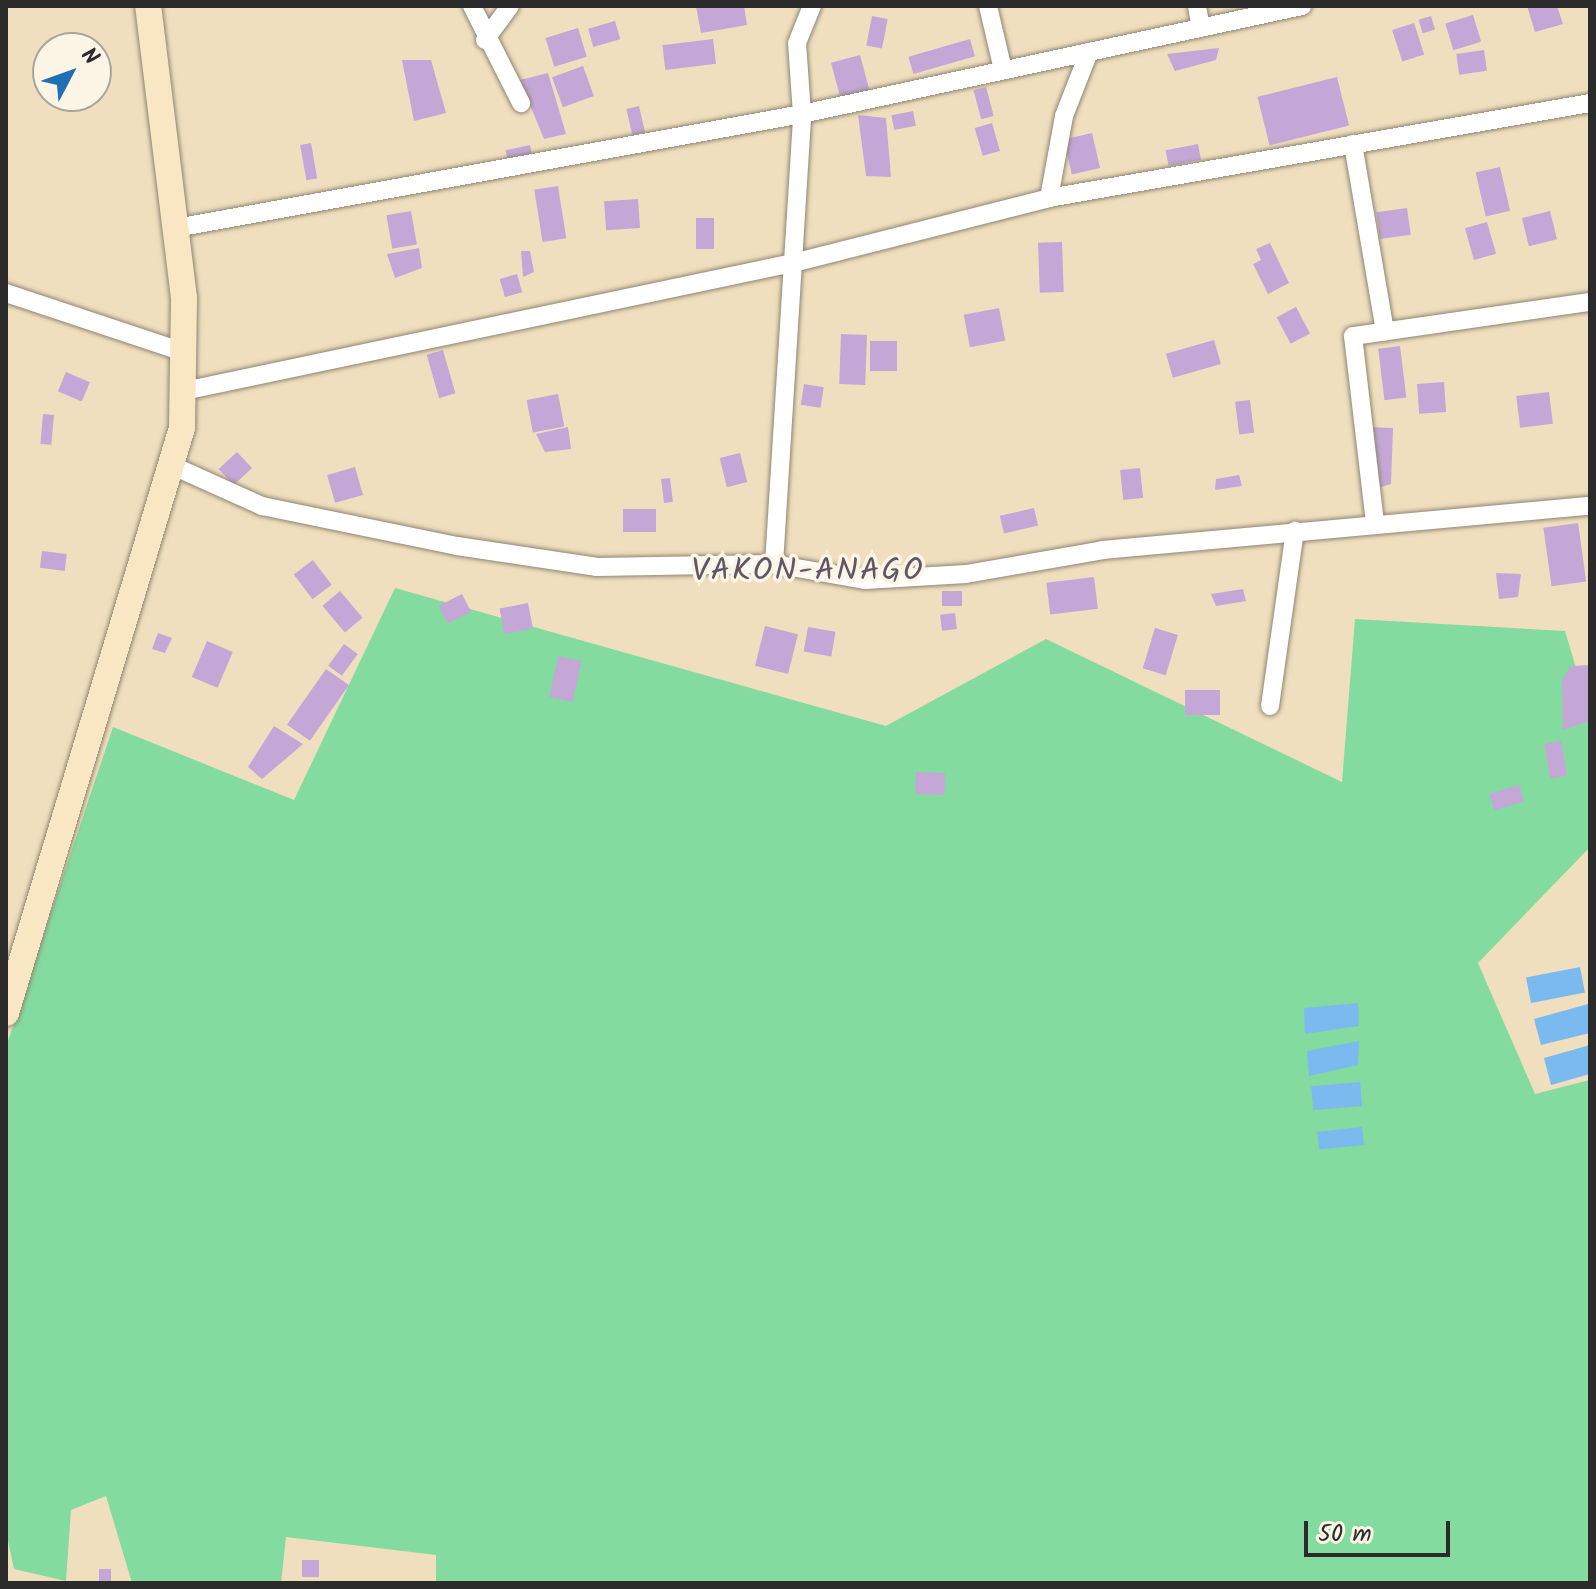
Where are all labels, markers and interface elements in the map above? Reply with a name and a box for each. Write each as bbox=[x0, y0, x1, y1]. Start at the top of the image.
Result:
north arrow bbox=[32, 32, 112, 112]
text: N bbox=[71, 41, 107, 74]
district label: VAKON-ANAGO bbox=[691, 553, 925, 591]
scale bar bbox=[1308, 1505, 1454, 1555]
text: 50 m bbox=[1318, 1515, 1372, 1554]

